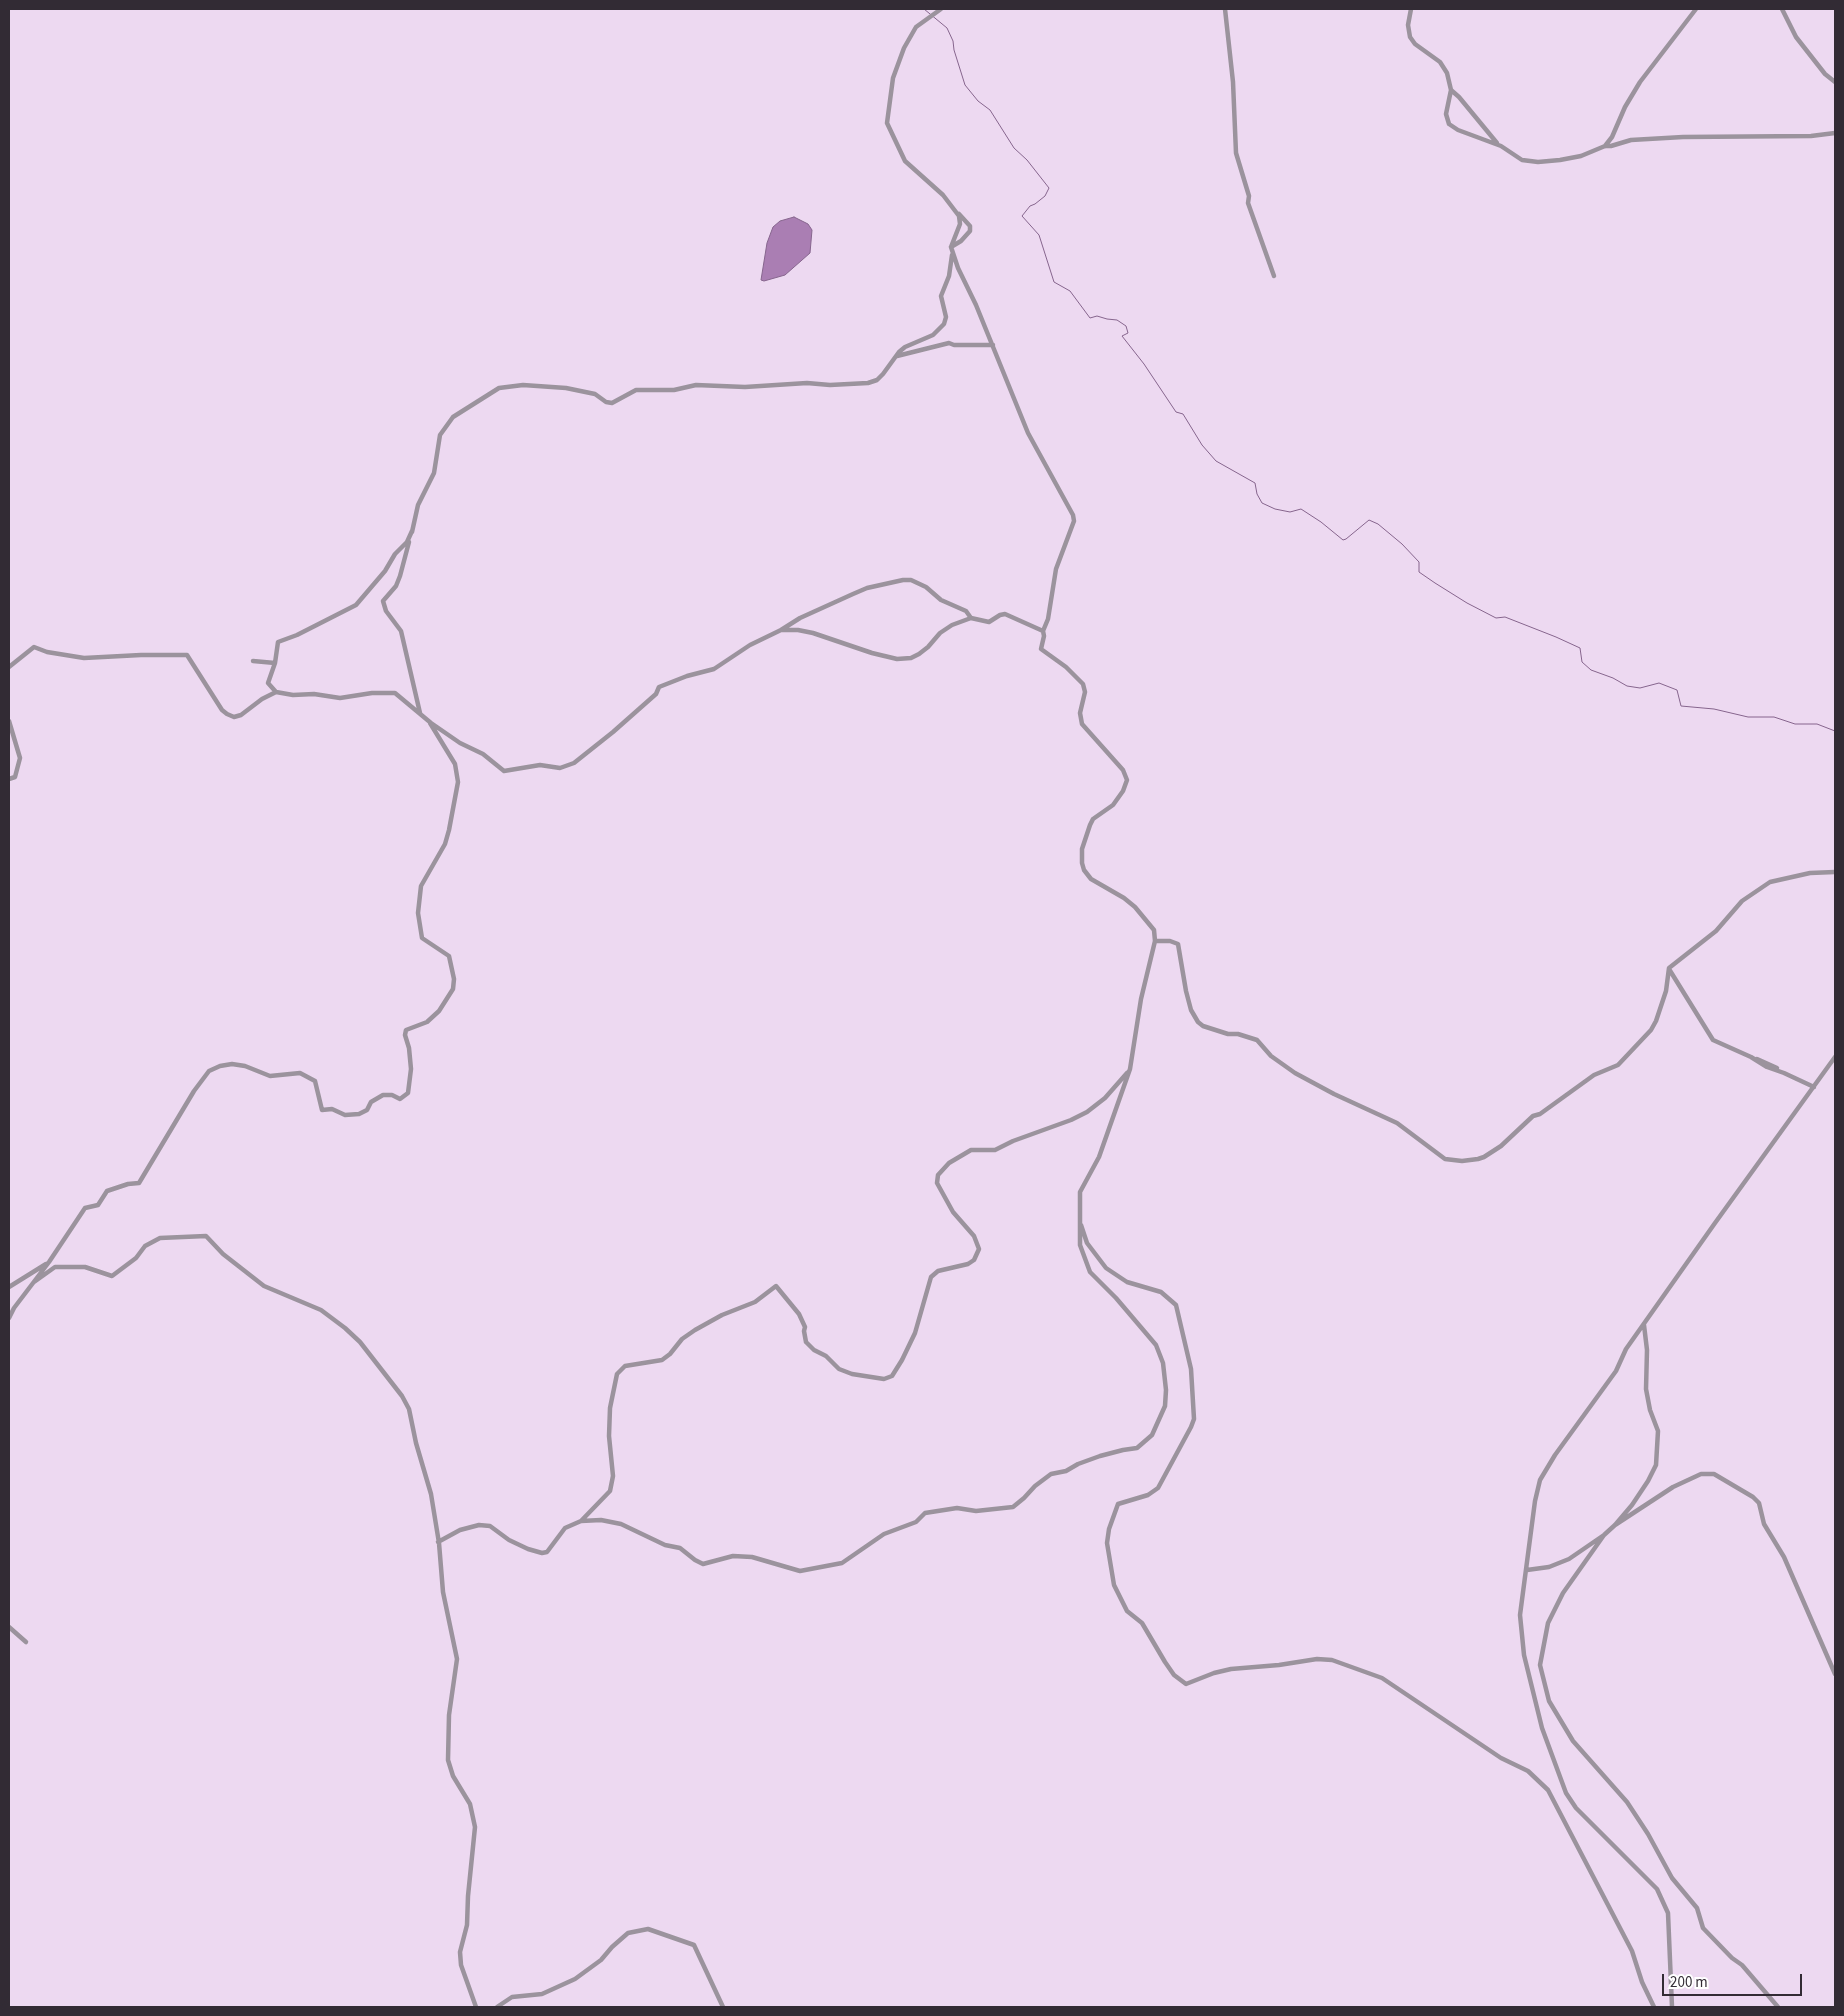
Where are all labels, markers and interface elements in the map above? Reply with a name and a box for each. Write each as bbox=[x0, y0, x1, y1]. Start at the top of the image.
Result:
scale bar bbox=[1664, 1964, 1804, 1996]
text: 200 m bbox=[1670, 1972, 1708, 1993]

